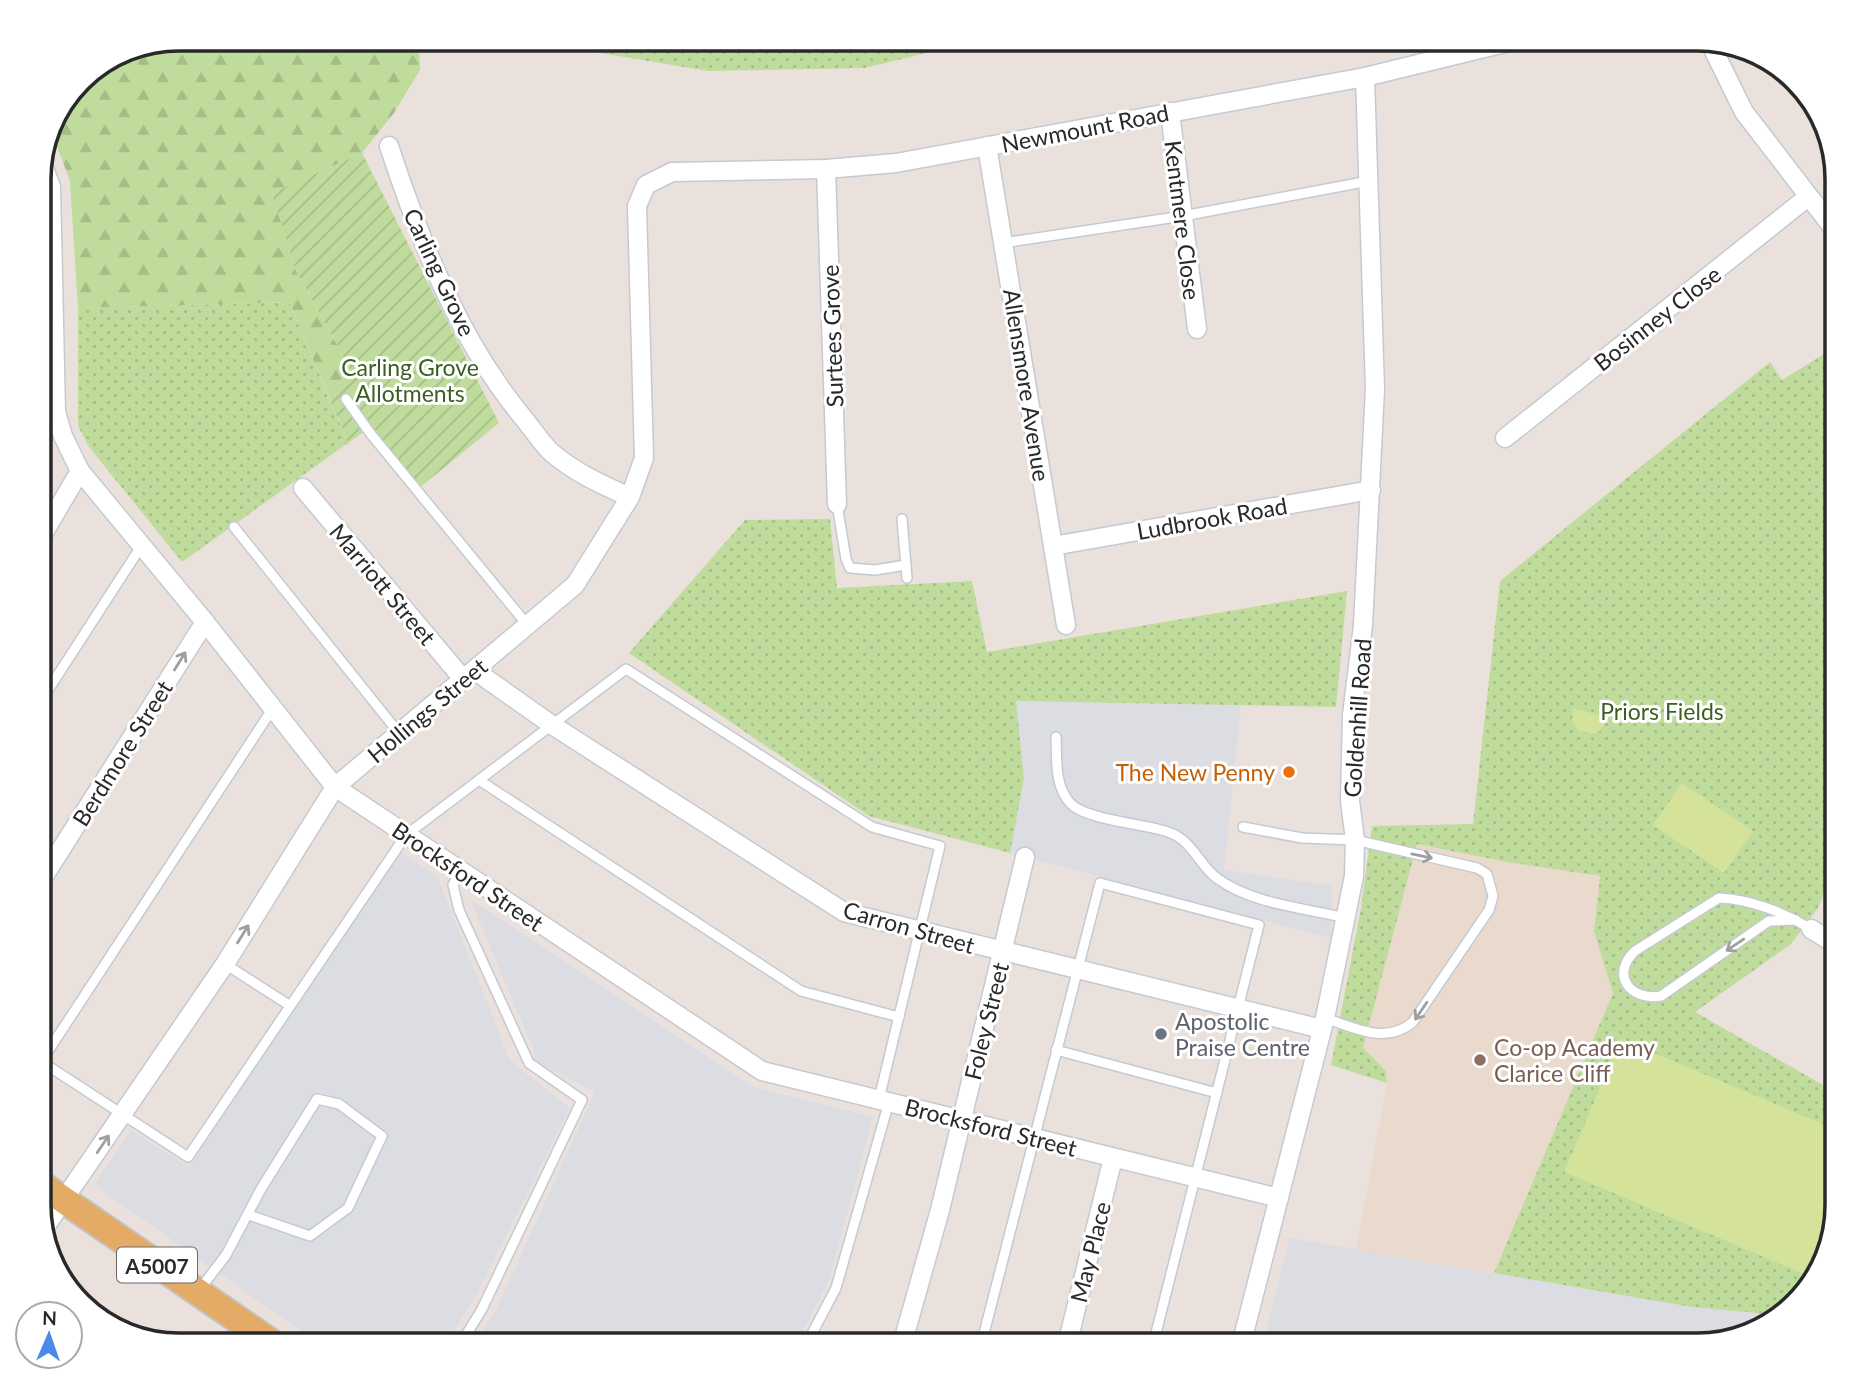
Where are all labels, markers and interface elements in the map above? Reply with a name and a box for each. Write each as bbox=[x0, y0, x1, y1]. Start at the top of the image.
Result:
street label: Newmount Road bbox=[999, 98, 1171, 158]
street label: Kentmere Close bbox=[1159, 139, 1207, 301]
street label: Carling Grove bbox=[398, 204, 482, 340]
street label: Bosinney Close bbox=[1588, 260, 1726, 376]
street label: Surtees Grove bbox=[816, 264, 848, 408]
street label: Allensmore Avenue bbox=[998, 287, 1056, 483]
park label: Carling Grove Allotments bbox=[341, 353, 479, 407]
street label: Ludbrook Road bbox=[1135, 491, 1289, 545]
street label: Marriott Street bbox=[324, 518, 442, 651]
street label: Goldenhill Road bbox=[1337, 638, 1377, 798]
street label: Hollings Street bbox=[361, 651, 493, 768]
one-way arrow bbox=[174, 652, 188, 672]
street label: Berdmore Street bbox=[66, 675, 178, 831]
park label: Priors Fields bbox=[1600, 697, 1724, 725]
place label: The New Penny bbox=[1115, 758, 1275, 786]
marker: The New Penny bbox=[1281, 764, 1297, 780]
street label: Brocksford Street bbox=[387, 815, 549, 937]
one-way arrow bbox=[1410, 850, 1433, 863]
street label: Carron Street bbox=[840, 895, 979, 959]
one-way arrow bbox=[236, 925, 250, 945]
one-way arrow bbox=[1726, 938, 1745, 952]
street label: Foley Street bbox=[958, 959, 1014, 1083]
one-way arrow bbox=[1414, 1001, 1428, 1020]
place label: Apostolic Praise Centre bbox=[1175, 1007, 1310, 1061]
marker: Apostolic Praise Centre bbox=[1153, 1026, 1169, 1042]
place label: Co-op Academy Clarice Cliff bbox=[1494, 1033, 1655, 1087]
marker: Co-op Academy Clarice Cliff bbox=[1472, 1052, 1488, 1068]
street label: Brocksford Street bbox=[902, 1092, 1081, 1162]
one-way arrow bbox=[96, 1135, 110, 1154]
street label: May Place bbox=[1064, 1199, 1116, 1305]
road number: A5007 bbox=[117, 1248, 197, 1282]
north arrow bbox=[14, 1300, 84, 1370]
text: N bbox=[42, 1306, 57, 1329]

